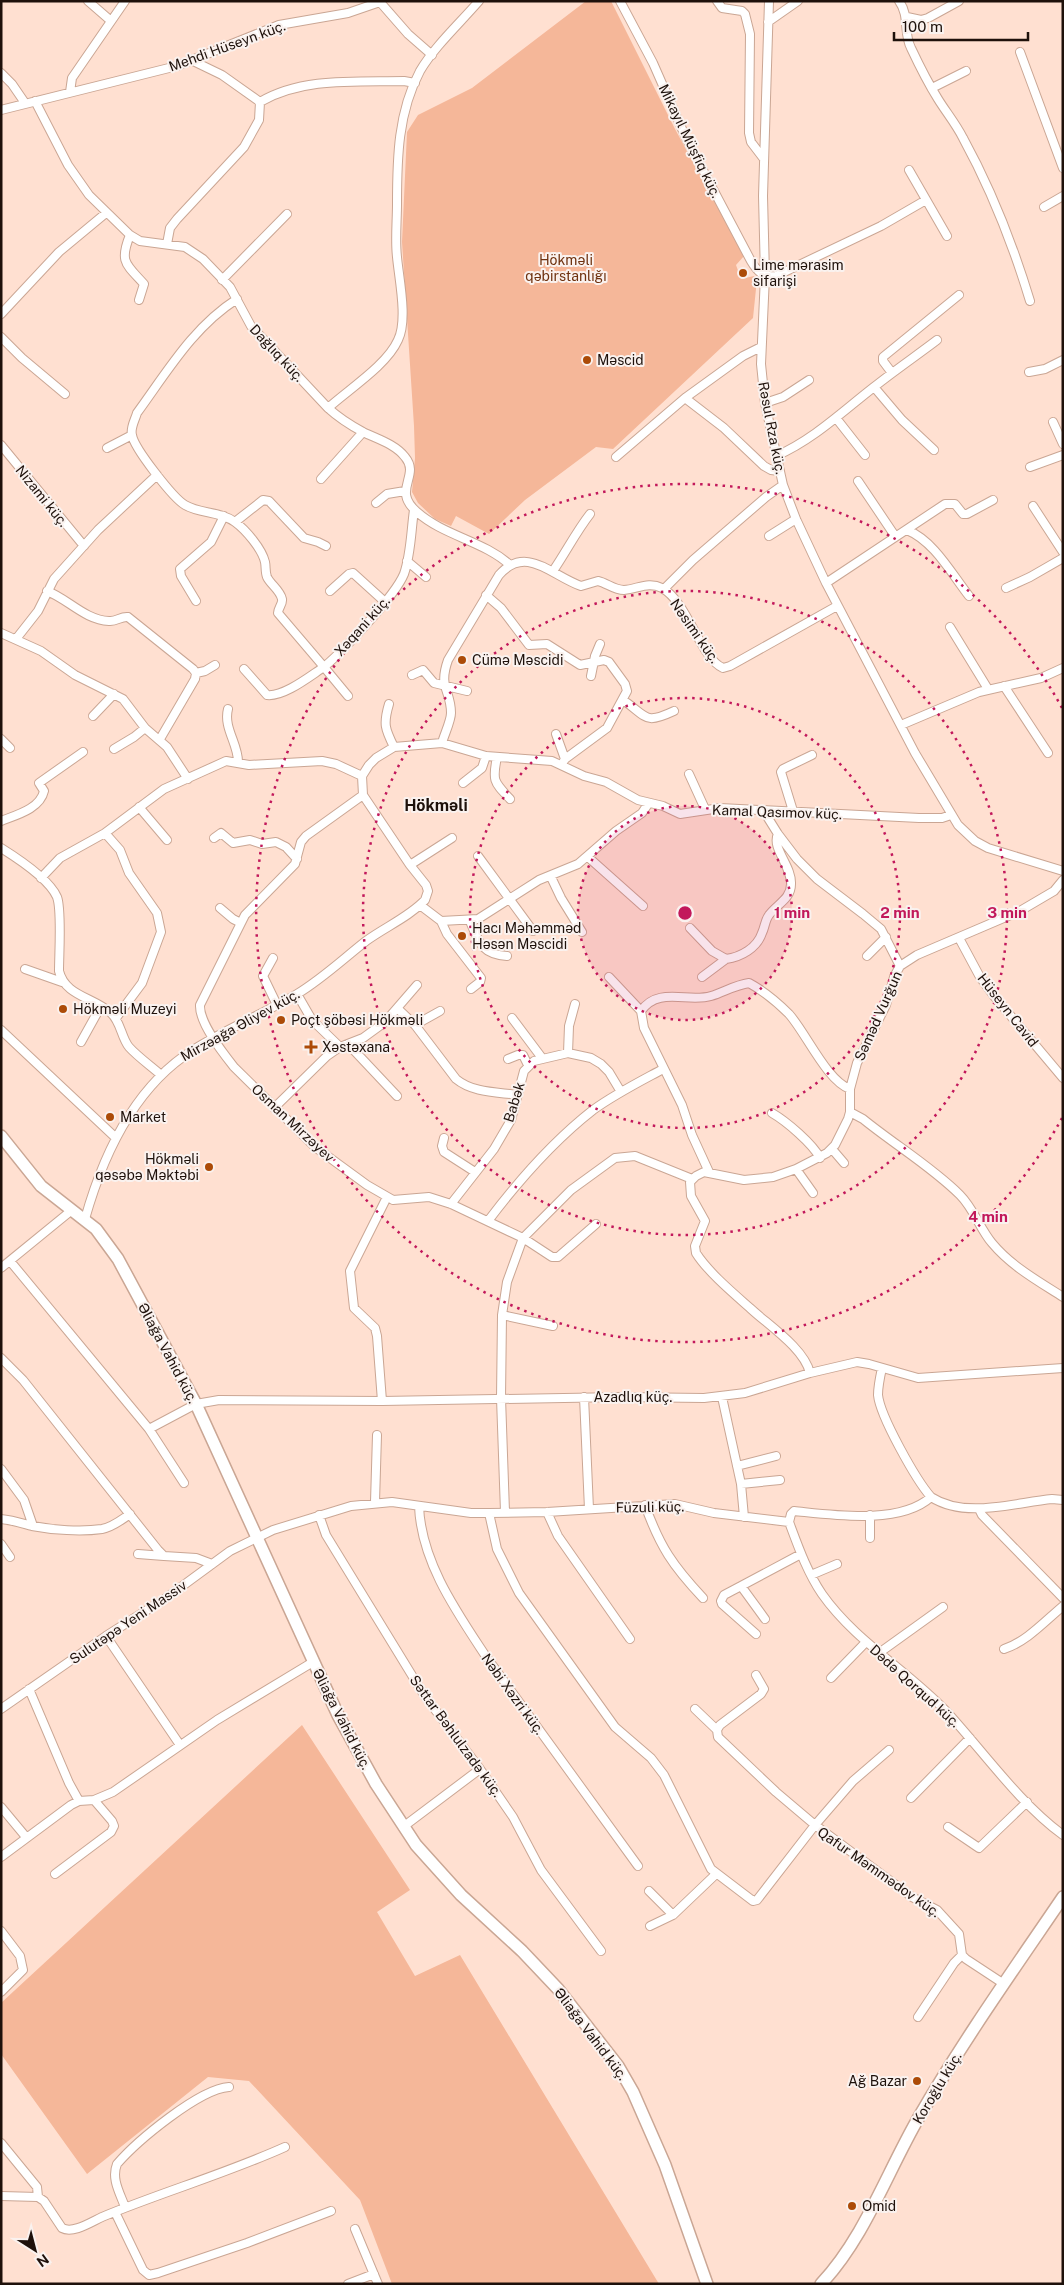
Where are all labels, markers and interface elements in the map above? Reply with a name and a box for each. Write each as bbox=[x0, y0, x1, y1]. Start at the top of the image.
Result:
scale bar bbox=[894, 10, 1028, 42]
street label: Mehdi Hüseyn küç. bbox=[167, 17, 287, 75]
text: 100 m bbox=[902, 18, 943, 35]
street label: Mikayıl Müşfiq küç. bbox=[656, 82, 724, 200]
park label: Hökməli qəbirstanlığı bbox=[525, 252, 607, 284]
place label: Lime mərasim sifarişi bbox=[753, 257, 844, 289]
marker: Lime mərasim sifarişi bbox=[737, 267, 749, 279]
street label: Dağlıq küç. bbox=[247, 321, 307, 385]
place label: Məscid bbox=[597, 352, 644, 368]
marker: Məscid bbox=[581, 354, 593, 366]
street label: Rəsul Rza küç. bbox=[755, 380, 789, 476]
street label: Nizami küç. bbox=[12, 462, 72, 530]
street label: Xəqani küç. bbox=[331, 593, 393, 659]
street label: Nəsimi küç. bbox=[667, 596, 723, 666]
place label: Cümə Məscidi bbox=[472, 652, 563, 668]
marker: Cümə Məscidi bbox=[456, 654, 468, 666]
district label: Hökməli bbox=[404, 796, 468, 815]
street label: Kamal Qasımov küç. bbox=[712, 802, 842, 822]
centre of rings bbox=[676, 904, 694, 922]
text: 1 min bbox=[774, 904, 810, 921]
text: 2 min bbox=[880, 904, 920, 921]
text: 3 min bbox=[987, 904, 1027, 921]
place label: Hacı Məhəmməd Həsən Məscidi bbox=[472, 920, 581, 952]
marker: Hacı Məhəmməd Həsən Məscidi bbox=[456, 930, 468, 942]
street label: Səməd Vurğun bbox=[851, 969, 905, 1063]
street label: Hüseyn Cavid bbox=[974, 970, 1042, 1050]
street label: Mirzəağa Əliyev küç. bbox=[178, 986, 302, 1064]
place label: Hökməli Muzeyi bbox=[73, 1001, 176, 1017]
marker: Hökməli Muzeyi bbox=[57, 1003, 69, 1015]
place label: Poçt şöbəsi Hökməli bbox=[291, 1012, 423, 1028]
marker: Poçt şöbəsi Hökməli bbox=[275, 1014, 287, 1026]
place label: Xəstəxana bbox=[322, 1039, 390, 1055]
marker: Xəstəxana bbox=[304, 1040, 318, 1054]
street label: Babək bbox=[500, 1080, 528, 1124]
street label: Osman Mirzəyev bbox=[248, 1081, 338, 1165]
place label: Market bbox=[120, 1109, 166, 1125]
marker: Market bbox=[104, 1111, 116, 1123]
place label: Hökməli qəsəbə Məktəbi bbox=[95, 1151, 199, 1183]
marker: Hökməli qəsəbə Məktəbi bbox=[203, 1161, 215, 1173]
text: 4 min bbox=[968, 1208, 1008, 1225]
street label: Əliağa Vahid küç. bbox=[135, 1300, 201, 1406]
street label: Azadlıq küç. bbox=[594, 1389, 672, 1405]
street label: Füzuli küç. bbox=[615, 1498, 685, 1516]
street label: Sulutəpə Yeni Massiv bbox=[66, 1577, 190, 1667]
street label: Dədə Qorqud küç. bbox=[867, 1641, 963, 1731]
street label: Nəbi Xəzri küç. bbox=[478, 1650, 548, 1738]
street label: Əliağa Vahid küç. bbox=[310, 1666, 374, 1772]
street label: Səttar Bəhlulzadə küç. bbox=[406, 1672, 506, 1800]
street label: Qafur Məmmədov küç. bbox=[815, 1824, 943, 1920]
street label: Əliağa Vahid küç. bbox=[551, 1985, 631, 2083]
street label: Koroğlu küç. bbox=[909, 2049, 965, 2127]
place label: Ağ Bazar bbox=[848, 2073, 907, 2089]
marker: Ağ Bazar bbox=[911, 2075, 923, 2087]
place label: Omid bbox=[862, 2198, 896, 2214]
marker: Omid bbox=[846, 2200, 858, 2212]
north arrow bbox=[10, 2225, 60, 2275]
text: N bbox=[34, 2251, 52, 2270]

